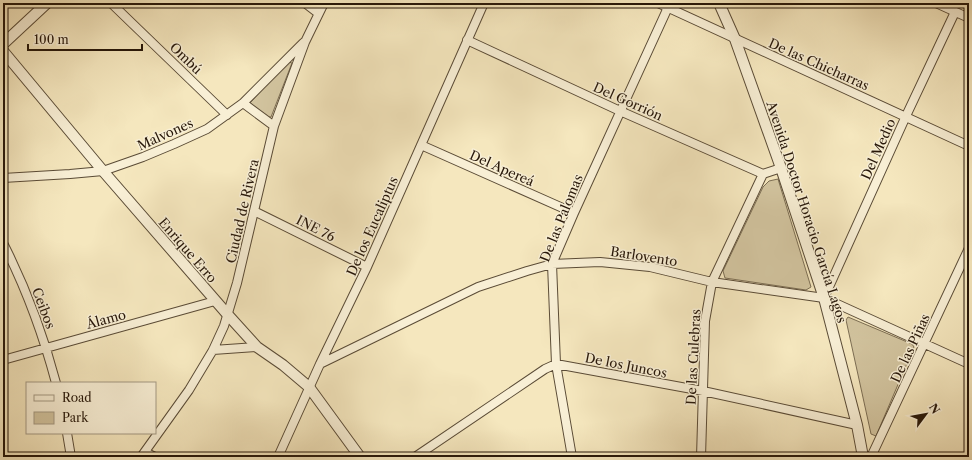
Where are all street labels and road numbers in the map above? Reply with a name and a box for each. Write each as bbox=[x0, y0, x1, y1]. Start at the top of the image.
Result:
street label: De las Chicharras bbox=[766, 35, 872, 94]
street label: Ombú bbox=[167, 39, 206, 77]
street label: Del Gorrión bbox=[591, 79, 665, 123]
street label: Avenida Doctor Horacio García Lagos bbox=[763, 98, 851, 325]
street label: Malvones bbox=[135, 114, 196, 153]
street label: Del Medio bbox=[857, 116, 899, 182]
street label: Del Apereá bbox=[467, 147, 537, 189]
street label: Ciudad de Rivera bbox=[222, 157, 262, 265]
street label: De las Palomas bbox=[536, 172, 586, 264]
street label: De los Eucaliptus bbox=[343, 174, 401, 278]
street label: INE 76 bbox=[294, 211, 339, 245]
street label: Enrique Erro bbox=[155, 214, 221, 286]
street label: Barlovento bbox=[609, 243, 679, 269]
street label: Ceibos bbox=[29, 285, 59, 331]
street label: Álamo bbox=[83, 306, 128, 332]
street label: De las Culebras bbox=[682, 308, 704, 405]
street label: De las Piñas bbox=[887, 311, 933, 385]
street label: De los Juncos bbox=[584, 349, 669, 381]

